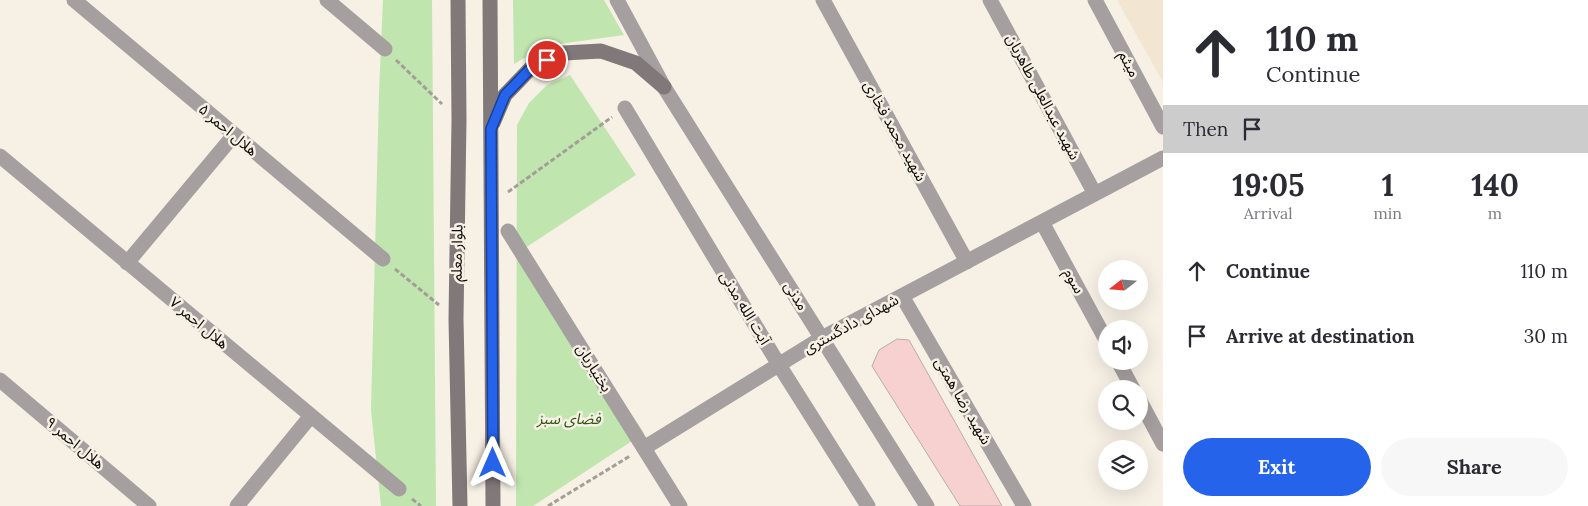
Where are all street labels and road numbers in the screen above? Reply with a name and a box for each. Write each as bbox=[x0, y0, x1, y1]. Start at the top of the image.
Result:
street label: شهید عبدالعلی طاهریان bbox=[1002, 30, 1085, 163]
street label: میثم bbox=[1113, 47, 1144, 81]
street label: شهید محمد فخاری bbox=[860, 77, 931, 185]
street label: هلال احمر ۵ bbox=[195, 99, 262, 160]
street label: بلوار معلم bbox=[447, 224, 468, 282]
street label: سوم bbox=[1058, 265, 1089, 298]
street label: آیت الله مدنی bbox=[716, 267, 775, 349]
street label: مدنی bbox=[780, 278, 813, 314]
street label: شهدای دادگستری bbox=[800, 289, 902, 358]
street label: هلال احمر ۷ bbox=[166, 292, 233, 353]
street label: بختیاریان bbox=[572, 340, 617, 395]
street label: شهید رضا همتی bbox=[931, 354, 996, 448]
street label: هلال احمر ۹ bbox=[42, 412, 109, 473]

